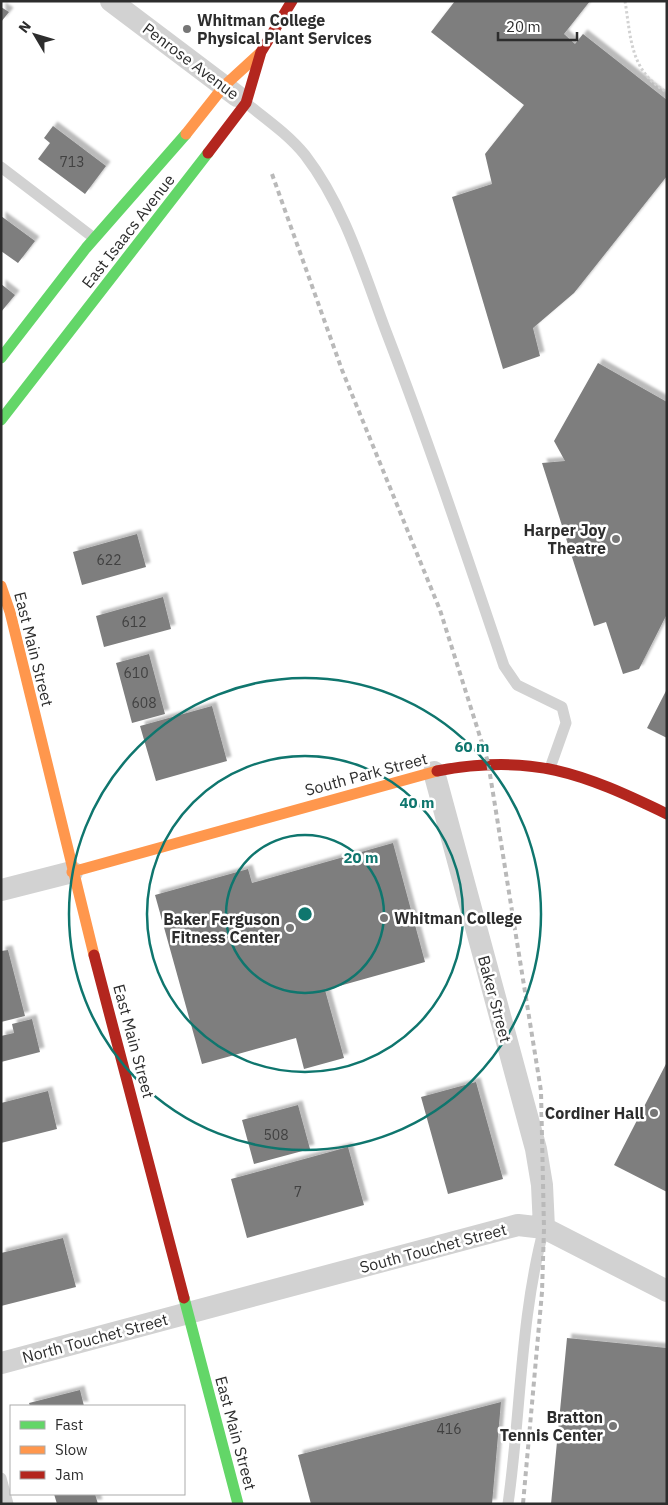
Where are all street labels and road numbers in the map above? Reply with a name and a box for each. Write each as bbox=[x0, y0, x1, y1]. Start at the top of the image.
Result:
street label: Penrose Avenue bbox=[139, 18, 243, 104]
street label: East Isaacs Avenue bbox=[77, 170, 179, 292]
street label: East Main Street bbox=[10, 590, 58, 708]
street label: South Park Street bbox=[303, 748, 429, 800]
street label: Baker Street bbox=[474, 953, 516, 1045]
street label: East Main Street bbox=[109, 982, 159, 1100]
street label: South Touchet Street bbox=[357, 1219, 509, 1277]
street label: North Touchet Street bbox=[20, 1309, 170, 1367]
street label: East Main Street bbox=[211, 1374, 261, 1492]

